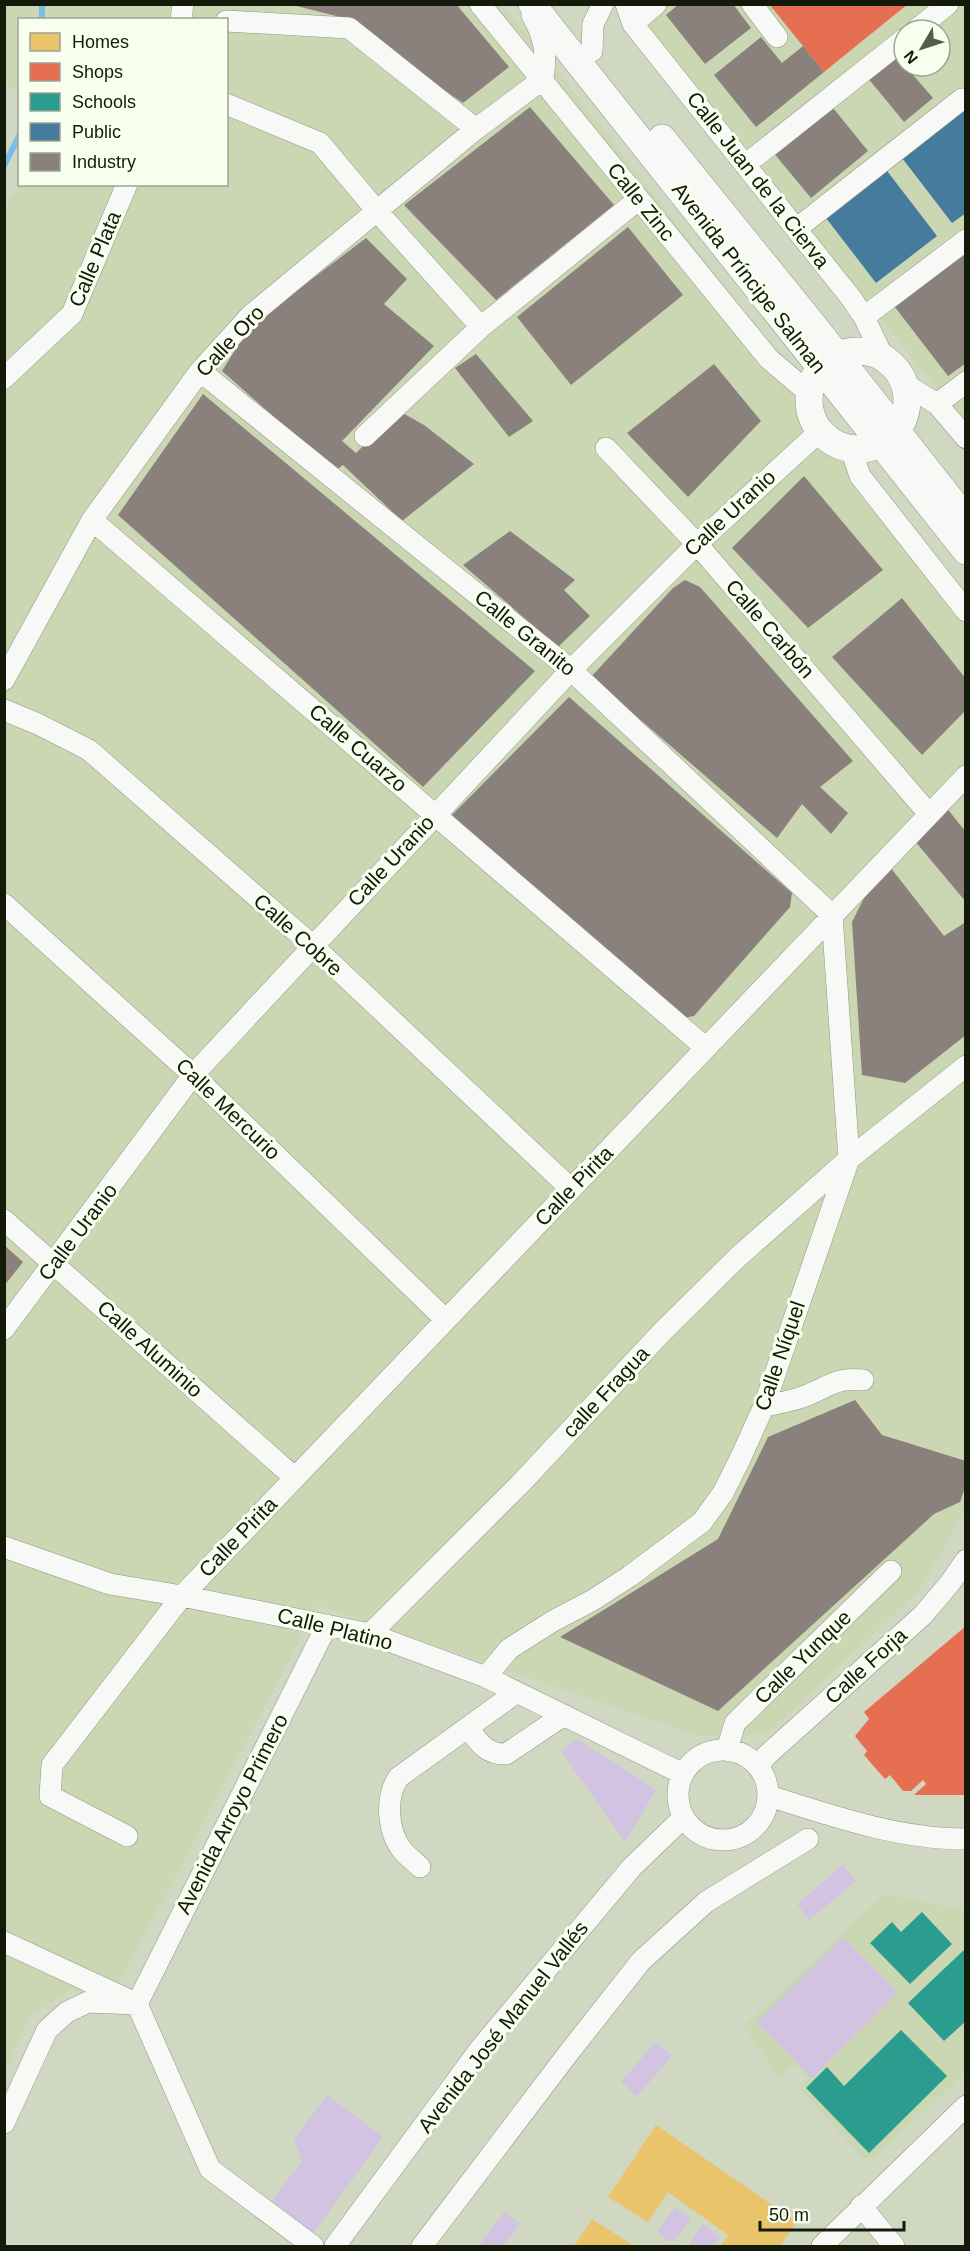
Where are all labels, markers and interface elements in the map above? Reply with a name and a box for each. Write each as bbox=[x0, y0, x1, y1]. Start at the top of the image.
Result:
legend bbox=[18, 18, 228, 186]
north arrow bbox=[892, 18, 952, 78]
text: Homes bbox=[72, 32, 129, 52]
text: N bbox=[900, 47, 921, 67]
text: Shops bbox=[72, 62, 123, 82]
street label: Calle Juan de la Cierva bbox=[682, 87, 834, 273]
text: Schools bbox=[72, 92, 136, 112]
text: Public bbox=[72, 122, 121, 142]
text: Industry bbox=[72, 152, 136, 172]
street label: Calle Zinc bbox=[603, 158, 680, 245]
street label: Avenida Príncipe Salman bbox=[668, 178, 831, 378]
street label: Calle Plata bbox=[64, 207, 125, 310]
street label: Calle Oro bbox=[191, 300, 268, 381]
street label: Calle Uranio bbox=[680, 465, 780, 560]
street label: Calle Carbón bbox=[721, 575, 819, 682]
street label: Calle Granito bbox=[470, 585, 580, 680]
street label: Calle Cuarzo bbox=[305, 699, 412, 796]
street label: Calle Uranio bbox=[343, 811, 438, 911]
street label: Calle Cobre bbox=[249, 889, 347, 980]
street label: Calle Mercurio bbox=[172, 1053, 285, 1164]
street label: Calle Pirita bbox=[530, 1141, 617, 1230]
street label: Calle Uranio bbox=[34, 1179, 122, 1285]
street label: Calle Aluminio bbox=[93, 1296, 207, 1402]
street label: Calle Níquel bbox=[750, 1298, 809, 1414]
street label: calle Fragua bbox=[558, 1341, 654, 1442]
street label: Calle Pirita bbox=[194, 1492, 281, 1581]
street label: Calle Platino bbox=[275, 1603, 395, 1654]
street label: Calle Yunque bbox=[750, 1605, 855, 1708]
street label: Calle Forja bbox=[820, 1623, 911, 1708]
street label: Avenida Arroyo Primero bbox=[171, 1710, 292, 1918]
street label: Avenida José Manuel Vallés bbox=[413, 1916, 592, 2137]
scale bar bbox=[760, 2194, 904, 2232]
text: 50 m bbox=[769, 2205, 809, 2225]

